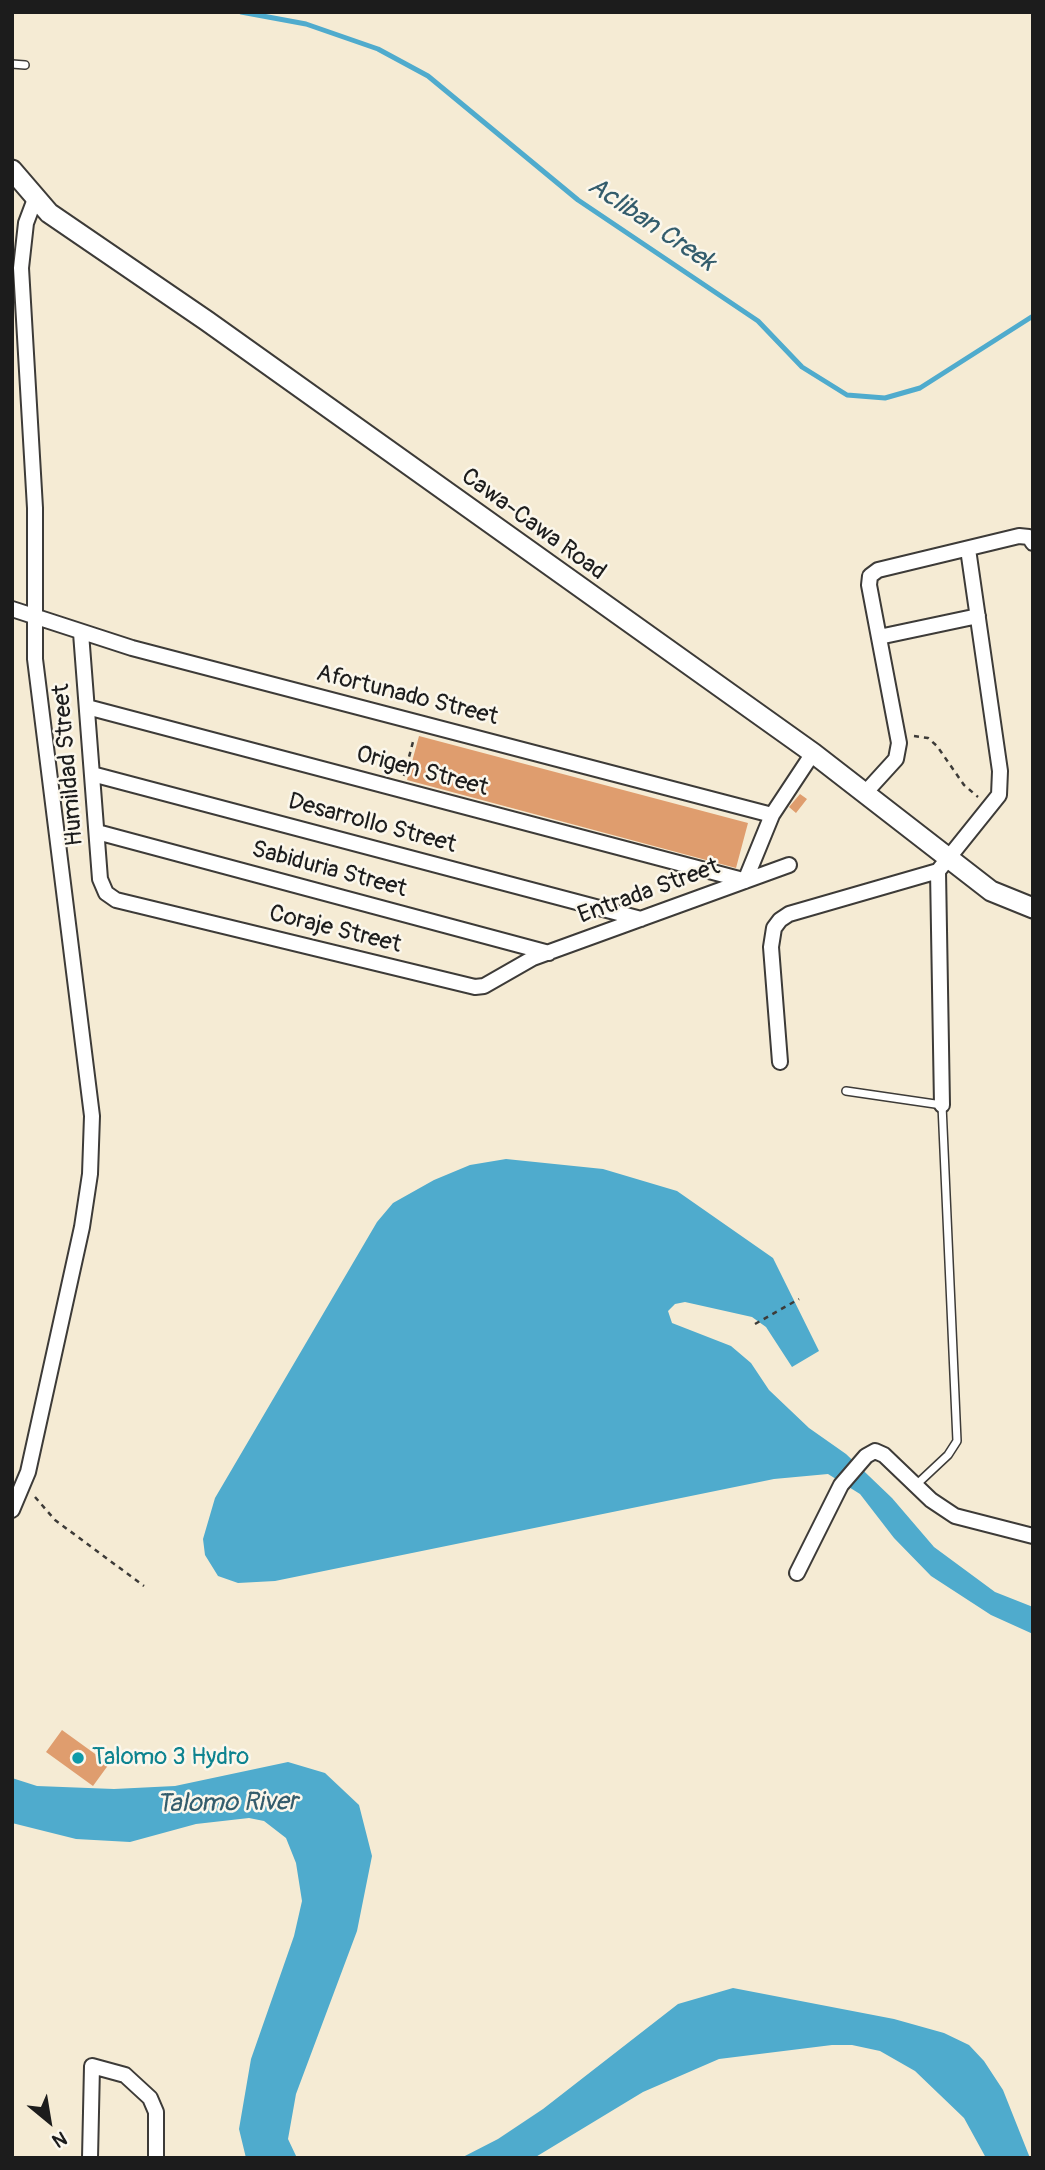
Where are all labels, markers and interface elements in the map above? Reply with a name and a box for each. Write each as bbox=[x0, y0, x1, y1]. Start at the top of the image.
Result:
water label: Acliban Creek bbox=[582, 171, 720, 279]
street label: Cawa-Cawa Road bbox=[455, 463, 611, 587]
street label: Afortunado Street bbox=[313, 659, 501, 733]
street label: Humildad Street bbox=[48, 683, 90, 847]
street label: Origen Street bbox=[353, 741, 491, 803]
street label: Desarrollo Street bbox=[285, 788, 459, 860]
street label: Sabiduria Street bbox=[248, 835, 410, 905]
street label: Entrada Street bbox=[574, 853, 724, 931]
street label: Coraje Street bbox=[266, 900, 404, 960]
place label: Talomo 3 Hydro bbox=[92, 1744, 249, 1772]
marker: Talomo 3 Hydro bbox=[70, 1750, 86, 1766]
water label: Talomo River bbox=[156, 1787, 298, 1821]
north arrow bbox=[14, 2086, 84, 2156]
text: N bbox=[48, 2126, 71, 2153]

